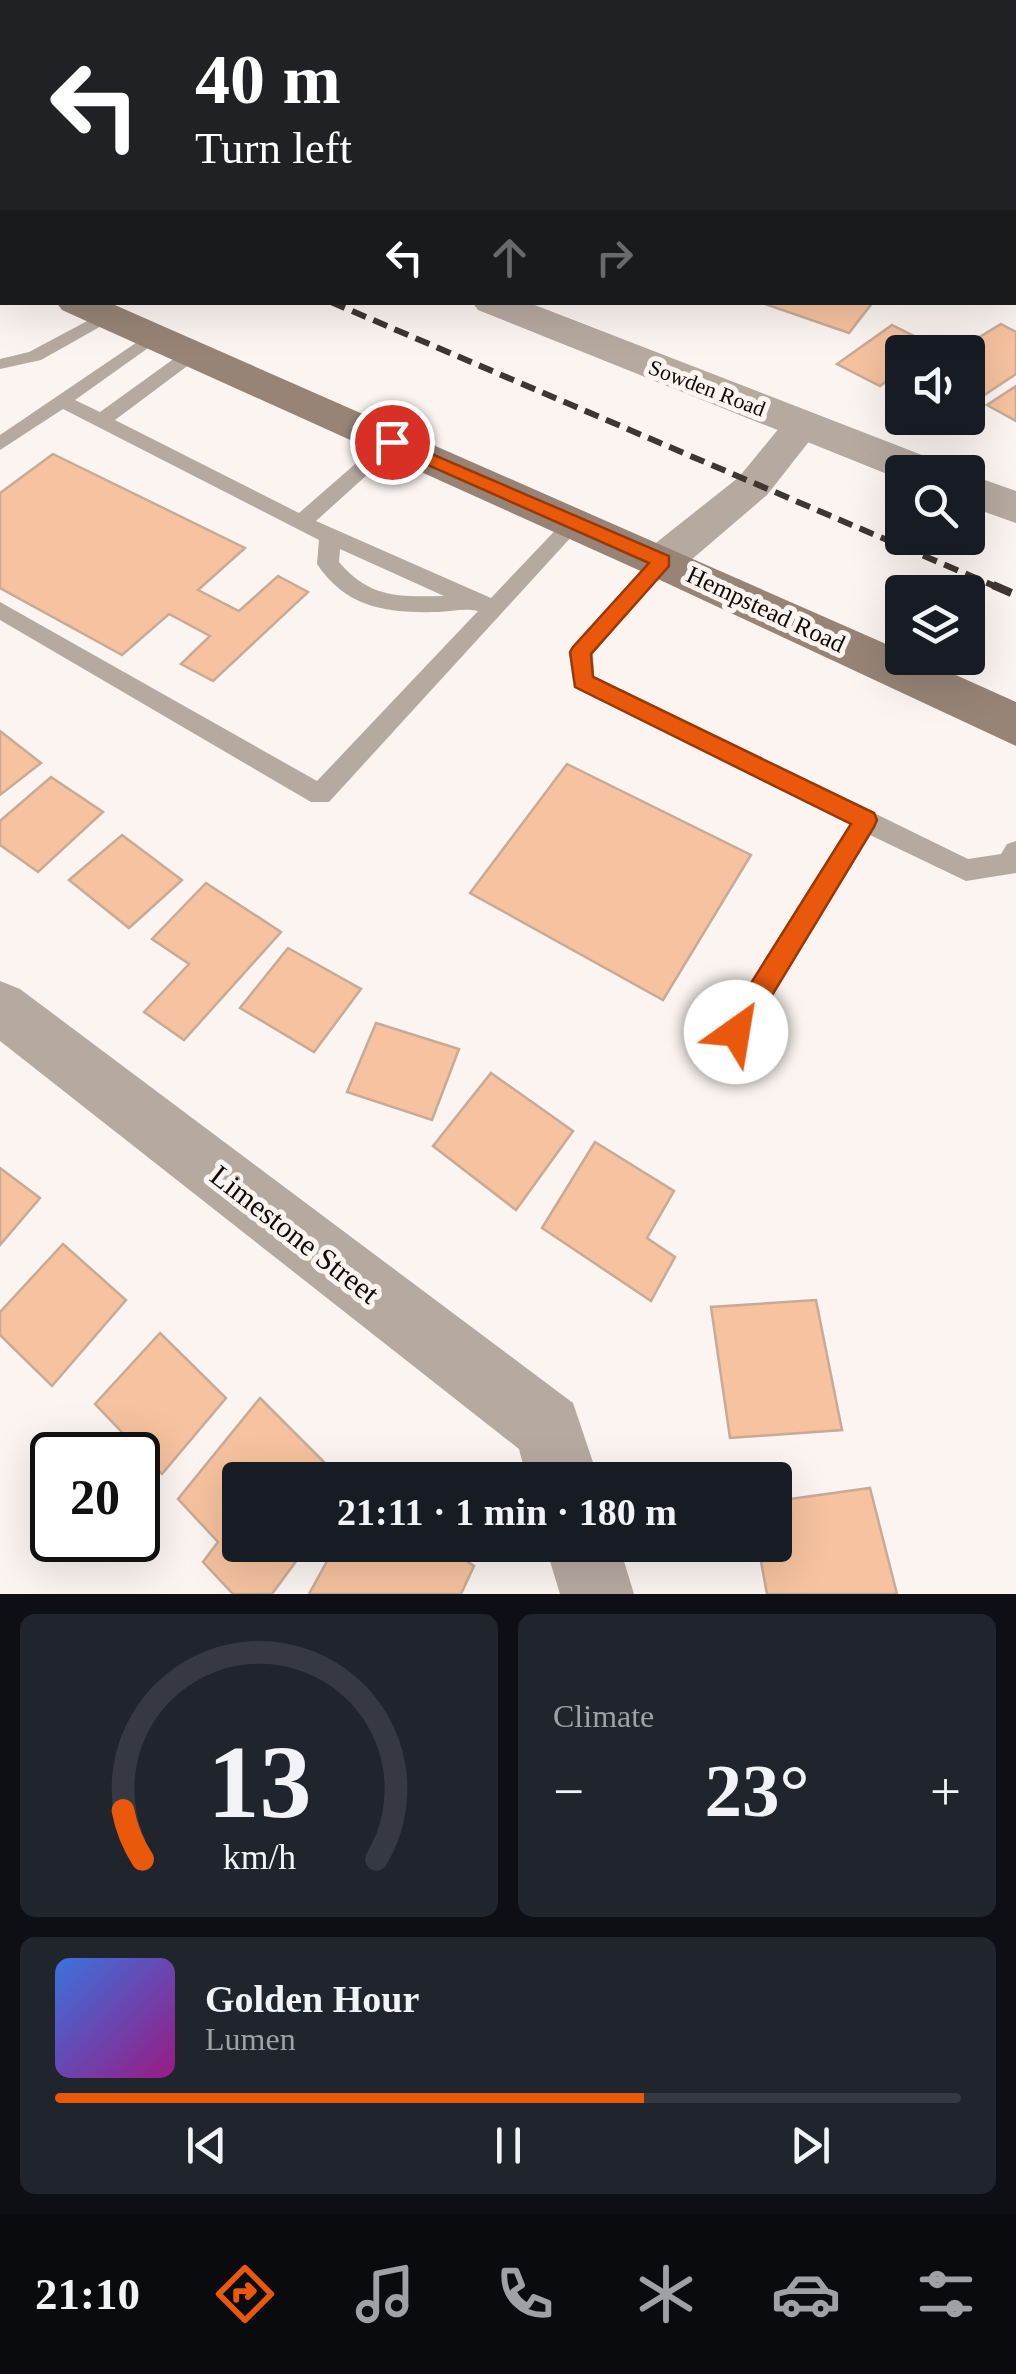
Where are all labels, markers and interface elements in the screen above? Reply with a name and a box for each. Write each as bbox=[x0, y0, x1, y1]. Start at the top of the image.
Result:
icon: left bbox=[30, 40, 160, 170]
text: 40 m bbox=[195, 41, 341, 118]
text: Turn left bbox=[195, 123, 352, 173]
icon: left bbox=[377, 230, 432, 285]
icon: ahead bbox=[482, 230, 537, 285]
icon: right bbox=[587, 230, 642, 285]
map controls bbox=[885, 335, 985, 675]
button: sound bbox=[885, 335, 985, 435]
street label: Sowden Road bbox=[645, 354, 769, 422]
pin bbox=[350, 400, 435, 485]
icon: arrive bbox=[365, 415, 420, 470]
button: search bbox=[885, 455, 985, 555]
street label: Hempstead Road bbox=[683, 561, 850, 658]
button: layers bbox=[885, 575, 985, 675]
position arrow bbox=[684, 980, 788, 1084]
street label: Limestone Street bbox=[204, 1158, 386, 1310]
speed limit sign: 20 bbox=[30, 1432, 160, 1562]
text: 21:11 · 1 min · 180 m bbox=[337, 1491, 677, 1533]
text: Climate bbox=[553, 1698, 654, 1734]
text: 13 bbox=[207, 1724, 311, 1839]
text: 23° bbox=[705, 1749, 810, 1832]
text: − bbox=[553, 1761, 584, 1822]
text: + bbox=[930, 1761, 961, 1822]
text: km/h bbox=[222, 1837, 296, 1877]
text: Golden Hour bbox=[205, 1978, 419, 2020]
text: Lumen bbox=[205, 2021, 296, 2057]
icon: previous bbox=[179, 2118, 234, 2173]
icon: pause bbox=[481, 2118, 536, 2173]
icon: next bbox=[783, 2118, 838, 2173]
icon: directions bbox=[210, 2259, 280, 2329]
icon: music bbox=[350, 2259, 420, 2329]
icon: phone bbox=[490, 2259, 560, 2329]
icon: climate bbox=[631, 2259, 701, 2329]
icon: car bbox=[771, 2259, 841, 2329]
icon: filters bbox=[911, 2259, 981, 2329]
text: 21:10 bbox=[35, 2269, 140, 2319]

